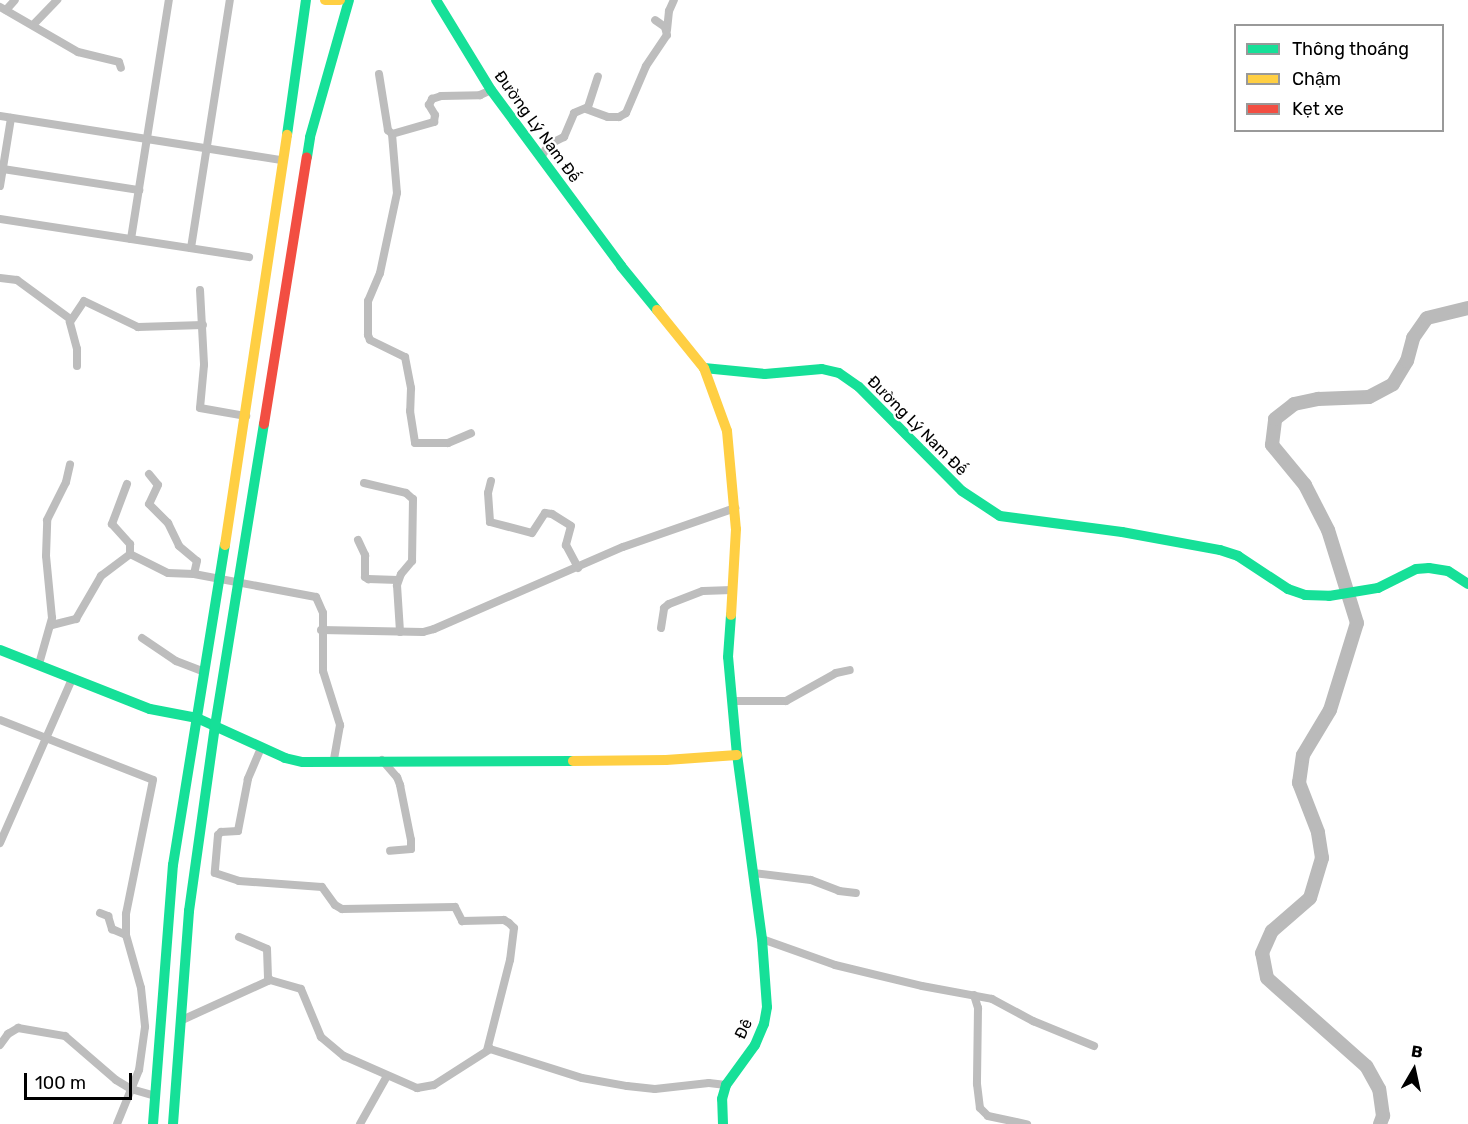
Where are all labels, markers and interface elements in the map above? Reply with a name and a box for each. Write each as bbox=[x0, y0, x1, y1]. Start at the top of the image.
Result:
legend bbox=[1234, 24, 1444, 132]
text: Thông thoáng bbox=[1292, 38, 1409, 60]
street label: Đường Lý Nam Đế bbox=[490, 67, 584, 187]
text: Chậm bbox=[1292, 68, 1341, 90]
text: Kẹt xe bbox=[1292, 98, 1344, 120]
street label: Đường Lý Nam Đế bbox=[863, 372, 971, 480]
street label: Đê bbox=[731, 1016, 757, 1042]
north arrow bbox=[1384, 1040, 1444, 1100]
text: B bbox=[1410, 1041, 1424, 1062]
scale bar bbox=[27, 1061, 135, 1099]
text: 100 m bbox=[35, 1072, 86, 1094]

